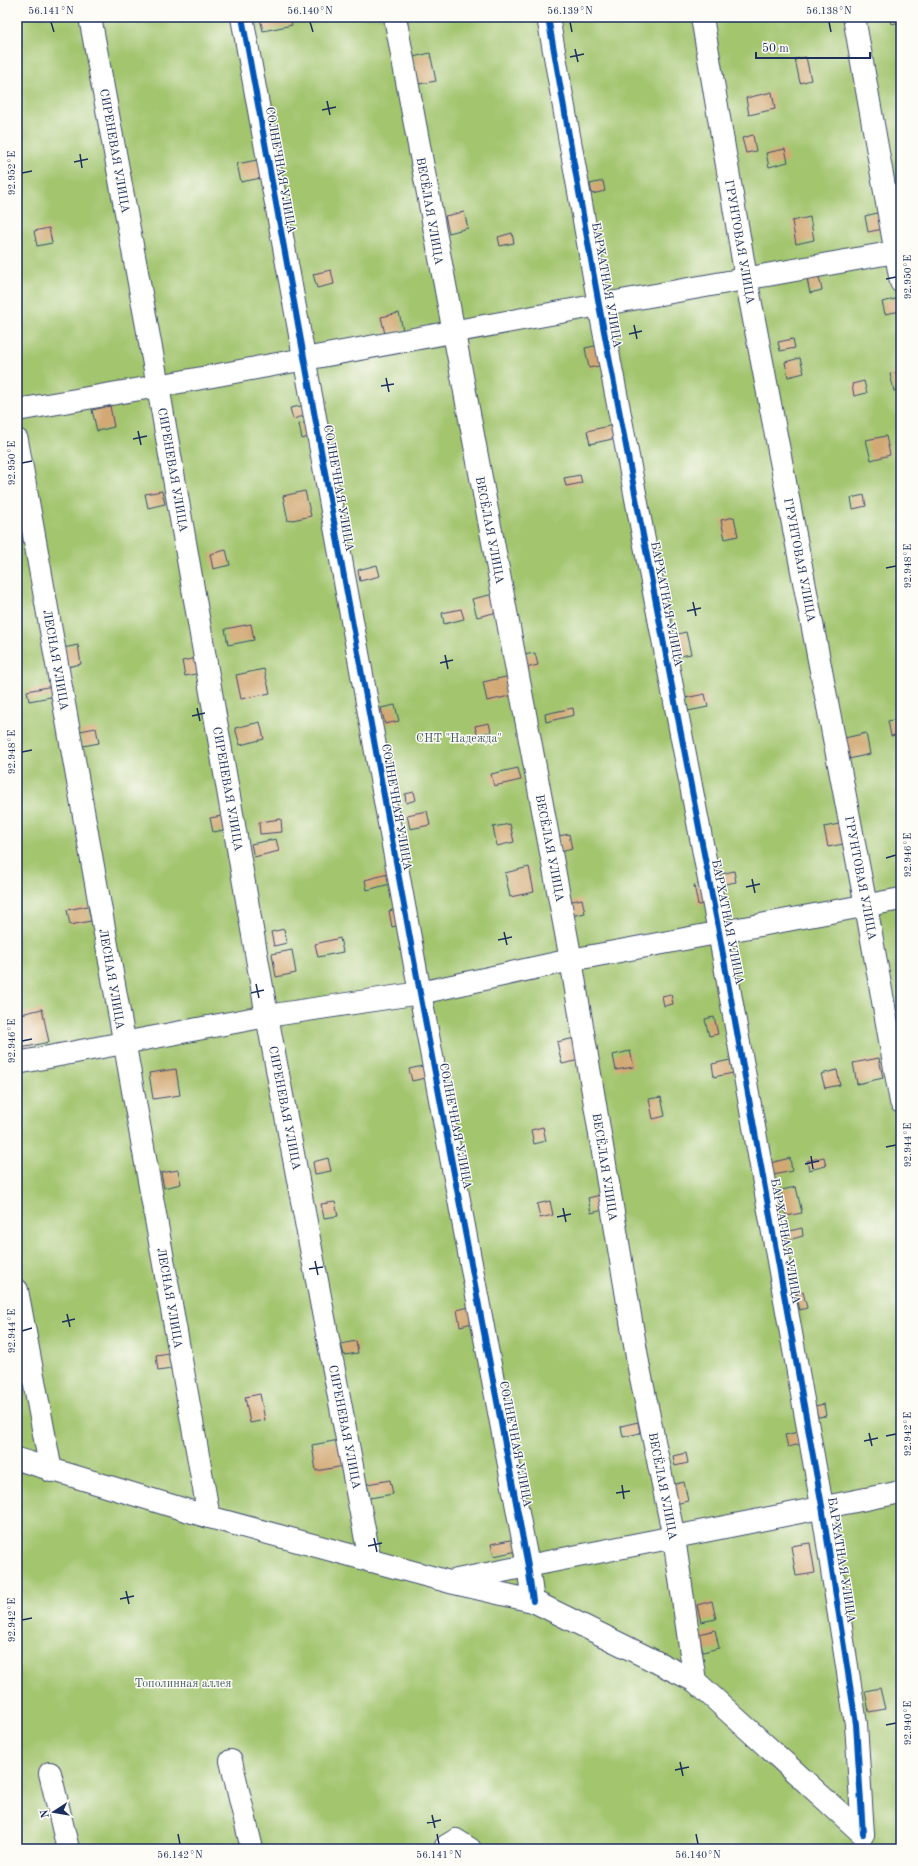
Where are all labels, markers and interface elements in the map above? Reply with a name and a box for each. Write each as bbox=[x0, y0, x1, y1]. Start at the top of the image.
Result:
text: 56.141°N bbox=[28, 6, 74, 16]
text: 56.140°N bbox=[287, 6, 333, 16]
text: 56.139°N bbox=[547, 6, 593, 16]
text: 56.138°N bbox=[806, 6, 852, 16]
scale bar bbox=[756, 34, 870, 60]
text: 50 m bbox=[762, 42, 789, 55]
street label: СИРЕНЕВАЯ УЛИЦА bbox=[97, 88, 131, 214]
street label: СОЛНЕЧНАЯ УЛИЦА bbox=[263, 106, 297, 235]
text: 92.952°E bbox=[7, 151, 17, 195]
street label: ВЕСЁЛАЯ УЛИЦА bbox=[414, 156, 448, 266]
street label: ГРУНТОВАЯ УЛИЦА bbox=[722, 179, 756, 305]
street label: БАРХАТНАЯ УЛИЦА bbox=[589, 221, 623, 349]
text: 92.950°E bbox=[903, 255, 913, 299]
street label: СИРЕНЕВАЯ УЛИЦА bbox=[155, 407, 189, 533]
street label: СОЛНЕЧНАЯ УЛИЦА bbox=[321, 424, 355, 553]
text: 92.950°E bbox=[7, 441, 17, 485]
street label: ВЕСЁЛАЯ УЛИЦА bbox=[473, 475, 509, 585]
street label: ГРУНТОВАЯ УЛИЦА bbox=[781, 497, 817, 623]
street label: БАРХАТНАЯ УЛИЦА bbox=[648, 540, 684, 668]
text: 92.948°E bbox=[903, 544, 913, 588]
street label: ЛЕСНАЯ УЛИЦА bbox=[40, 609, 70, 712]
street label: СИРЕНЕВАЯ УЛИЦА bbox=[210, 726, 244, 852]
text: 92.948°E bbox=[7, 730, 17, 774]
park label: СНТ "Надежда" bbox=[416, 733, 502, 745]
street label: СОЛНЕЧНАЯ УЛИЦА bbox=[379, 743, 413, 872]
street label: ВЕСЁЛАЯ УЛИЦА bbox=[533, 793, 569, 903]
street label: ГРУНТОВАЯ УЛИЦА bbox=[842, 815, 878, 941]
text: 92.946°E bbox=[903, 833, 913, 877]
street label: БАРХАТНАЯ УЛИЦА bbox=[709, 858, 745, 986]
street label: ЛЕСНАЯ УЛИЦА bbox=[96, 928, 126, 1031]
text: 92.946°E bbox=[7, 1019, 17, 1063]
street label: СИРЕНЕВАЯ УЛИЦА bbox=[266, 1045, 302, 1171]
street label: СОЛНЕЧНАЯ УЛИЦА bbox=[437, 1062, 473, 1190]
street label: ВЕСЁЛАЯ УЛИЦА bbox=[590, 1112, 622, 1222]
text: 92.944°E bbox=[903, 1123, 913, 1167]
street label: БАРХАТНАЯ УЛИЦА bbox=[768, 1177, 802, 1305]
street label: ЛЕСНАЯ УЛИЦА bbox=[154, 1247, 184, 1350]
text: 92.944°E bbox=[7, 1309, 17, 1353]
street label: СИРЕНЕВАЯ УЛИЦА bbox=[326, 1364, 362, 1490]
street label: СОЛНЕЧНАЯ УЛИЦА bbox=[497, 1380, 533, 1508]
text: 92.942°E bbox=[903, 1412, 913, 1456]
street label: ВЕСЁЛАЯ УЛИЦА bbox=[646, 1431, 682, 1541]
street label: БАРХАТНАЯ УЛИЦА bbox=[825, 1496, 857, 1624]
text: 92.942°E bbox=[7, 1598, 17, 1642]
park label: Тополинная аллея bbox=[134, 1678, 232, 1690]
text: 92.940°E bbox=[903, 1701, 913, 1745]
north arrow bbox=[34, 1792, 74, 1832]
text: N bbox=[39, 1808, 52, 1819]
text: 56.142°N bbox=[157, 1850, 203, 1860]
text: 56.141°N bbox=[416, 1850, 462, 1860]
text: 56.140°N bbox=[675, 1850, 721, 1860]

